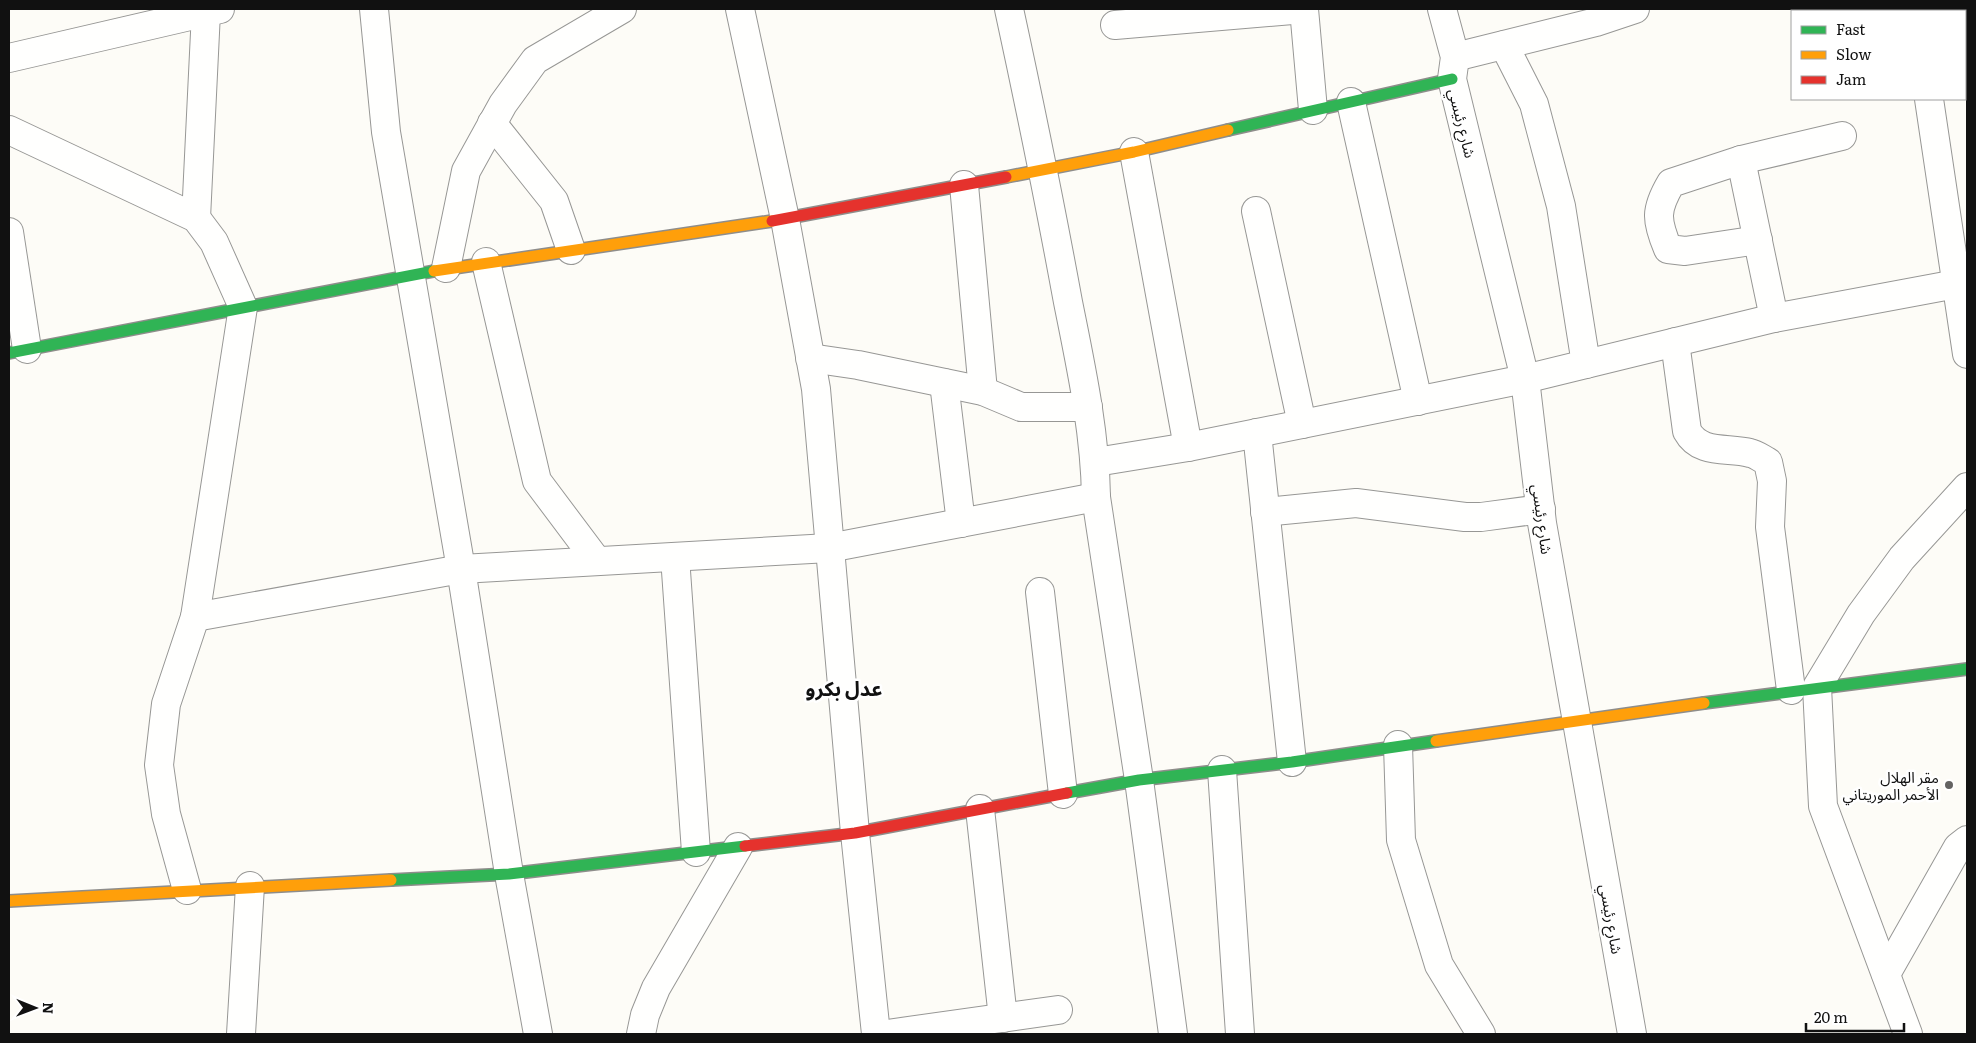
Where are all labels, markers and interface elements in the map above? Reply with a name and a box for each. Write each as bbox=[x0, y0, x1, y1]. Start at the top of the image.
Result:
legend bbox=[1791, 10, 1966, 100]
text: Fast bbox=[1836, 17, 1865, 40]
text: Slow bbox=[1836, 42, 1871, 65]
text: Jam bbox=[1836, 67, 1867, 90]
street label: شارع رئيسي bbox=[1441, 86, 1483, 161]
street label: شارع رئيسي bbox=[1525, 482, 1559, 556]
district label: عدل بكرو bbox=[806, 672, 882, 702]
place label: مقر الهلال الأحمر الموريتاني bbox=[1842, 765, 1939, 806]
marker: مقر الهلال الأحمر الموريتاني bbox=[1943, 779, 1955, 791]
street label: شارع رئيسي bbox=[1593, 882, 1630, 956]
north arrow bbox=[10, 983, 60, 1033]
scale bar bbox=[1806, 1000, 1904, 1032]
text: N bbox=[39, 1002, 59, 1015]
text: 20 m bbox=[1814, 1005, 1848, 1028]

